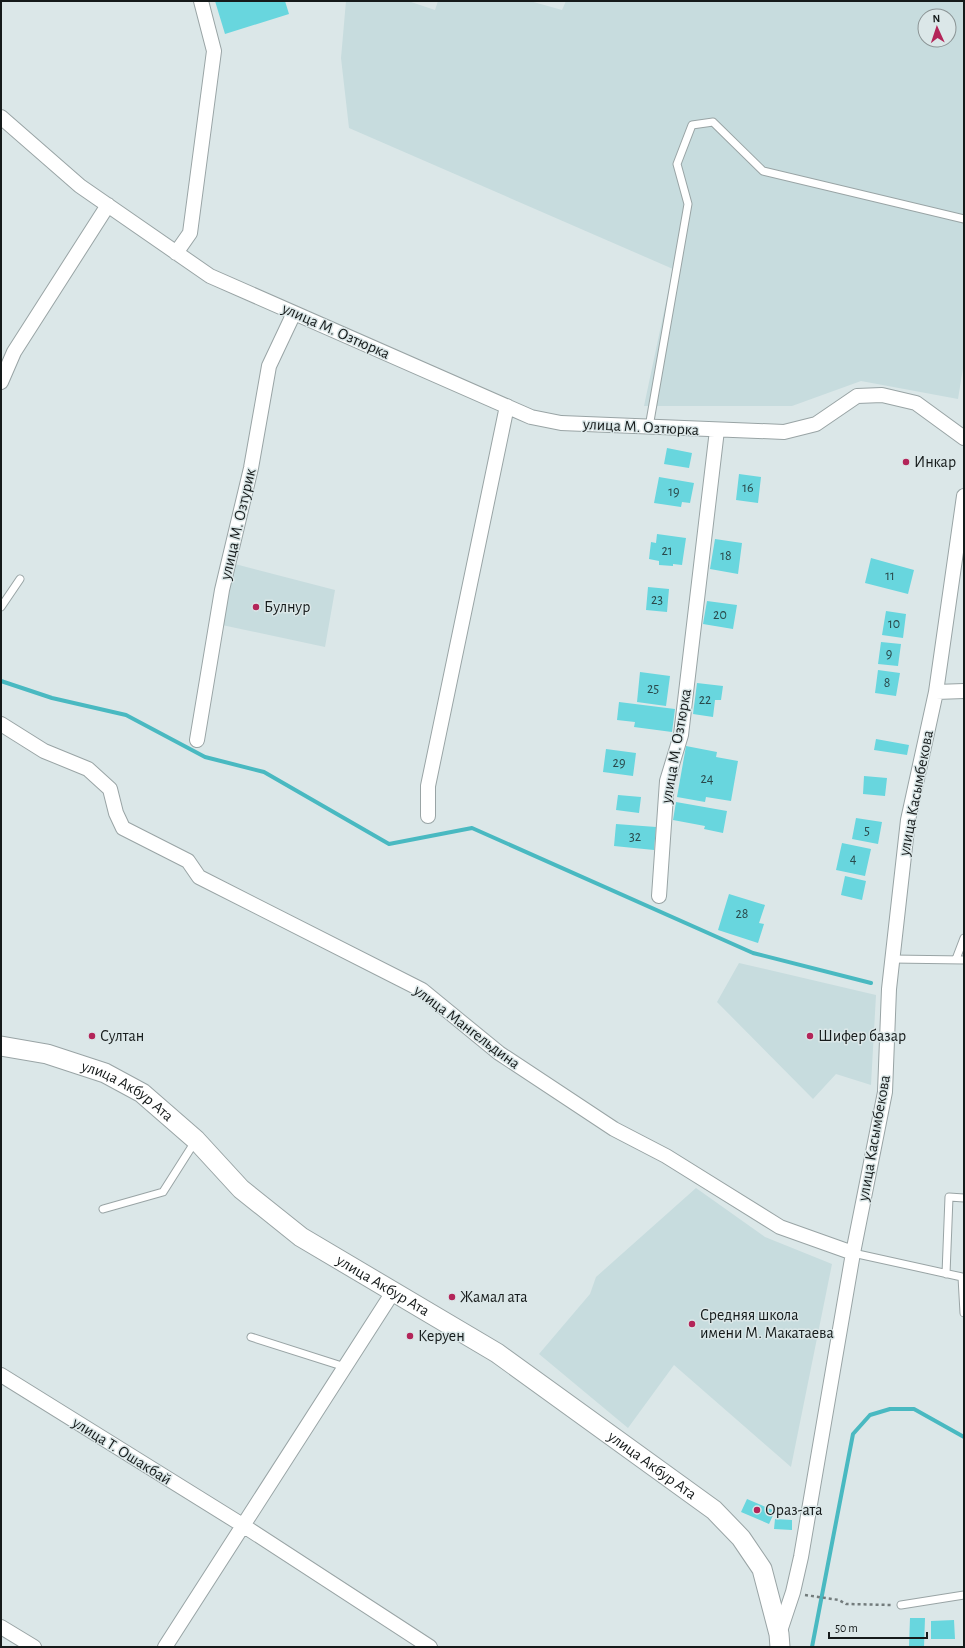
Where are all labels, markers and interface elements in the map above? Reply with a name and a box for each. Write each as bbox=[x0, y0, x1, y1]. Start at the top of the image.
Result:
north arrow bbox=[917, 8, 957, 48]
text: N bbox=[932, 13, 941, 24]
street label: улица М. Озтюрка bbox=[278, 300, 392, 363]
street label: улица М. Озтюрка bbox=[582, 416, 699, 439]
place label: Инкар bbox=[914, 454, 956, 470]
marker: Инкар bbox=[901, 457, 911, 467]
street label: улица М. Озтурик bbox=[217, 466, 260, 582]
house number: 16 bbox=[742, 481, 754, 495]
house number: 19 bbox=[668, 485, 680, 499]
house number: 21 bbox=[661, 544, 673, 558]
house number: 18 bbox=[720, 549, 732, 563]
house number: 11 bbox=[885, 569, 895, 583]
house number: 23 bbox=[651, 593, 663, 607]
place label: Булнур bbox=[264, 599, 310, 616]
marker: Булнур bbox=[251, 602, 261, 612]
house number: 20 bbox=[713, 608, 727, 622]
house number: 10 bbox=[888, 617, 900, 631]
house number: 9 bbox=[886, 647, 892, 661]
house number: 8 bbox=[884, 676, 890, 690]
house number: 25 bbox=[647, 682, 659, 696]
street label: улица М. Озтюрка bbox=[658, 687, 695, 806]
house number: 22 bbox=[699, 693, 711, 707]
street label: улица Касымбекова bbox=[896, 729, 937, 858]
house number: 29 bbox=[613, 756, 625, 770]
house number: 24 bbox=[700, 772, 714, 786]
house number: 5 bbox=[864, 824, 870, 838]
house number: 32 bbox=[629, 830, 641, 844]
house number: 4 bbox=[850, 852, 857, 866]
house number: 28 bbox=[735, 907, 749, 921]
street label: улица Мангельдина bbox=[410, 981, 523, 1073]
place label: Султан bbox=[100, 1028, 144, 1045]
place label: Шифер базар bbox=[818, 1028, 906, 1044]
marker: Султан bbox=[87, 1031, 97, 1041]
marker: Шифер базар bbox=[805, 1031, 815, 1041]
street label: улица Акбур Ата bbox=[78, 1058, 176, 1124]
street label: улица Касымбекова bbox=[855, 1074, 894, 1203]
street label: улица Акбур Ата bbox=[332, 1251, 432, 1319]
place label: Жамал ата bbox=[460, 1289, 528, 1305]
marker: Жамал ата bbox=[447, 1292, 457, 1302]
place label: Средняя школа имени М. Макатаева bbox=[700, 1307, 834, 1341]
marker: Средняя школа имени М. Макатаева bbox=[687, 1319, 697, 1329]
place label: Керуен bbox=[418, 1328, 465, 1345]
marker: Керуен bbox=[405, 1331, 415, 1341]
street label: улица Т. Ошакбай bbox=[68, 1414, 174, 1489]
street label: улица Акбур Ата bbox=[604, 1427, 699, 1502]
place label: Ораз-ата bbox=[765, 1502, 823, 1518]
marker: Ораз-ата bbox=[752, 1505, 762, 1515]
scale bar bbox=[829, 1614, 927, 1640]
text: 50 m bbox=[835, 1622, 858, 1634]

